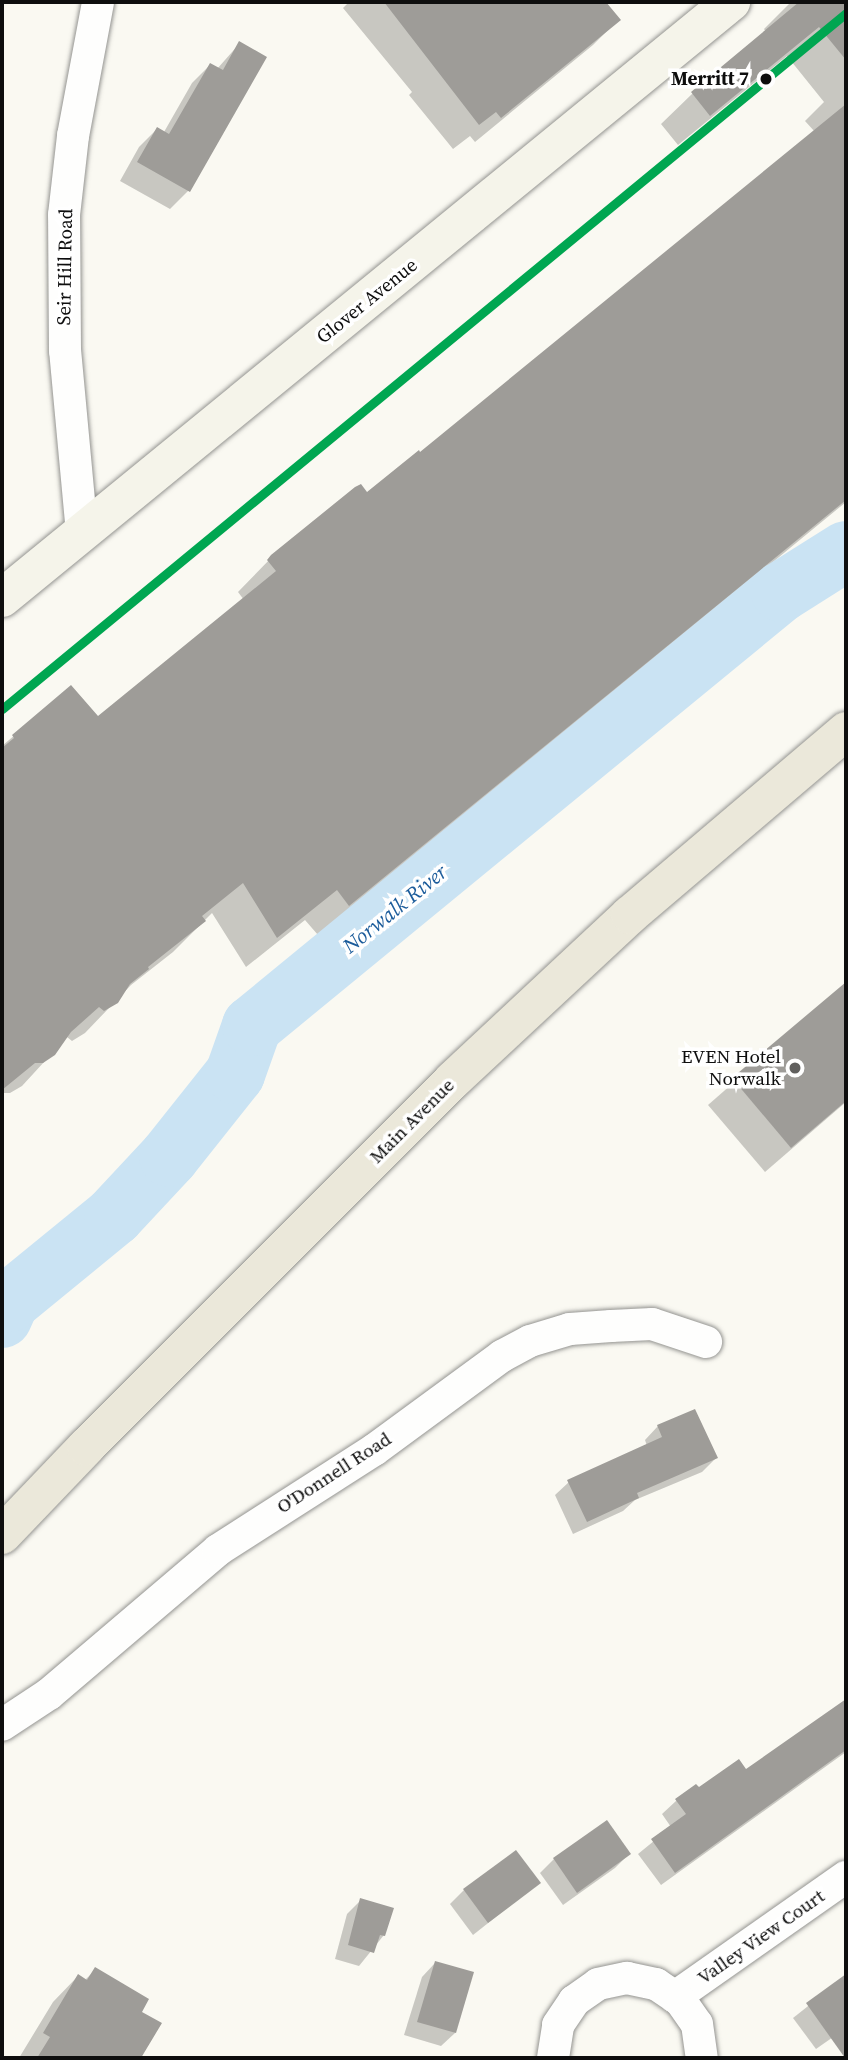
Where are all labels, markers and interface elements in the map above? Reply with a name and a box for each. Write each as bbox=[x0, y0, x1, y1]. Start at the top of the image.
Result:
place label: Merritt 7 bbox=[671, 68, 749, 90]
marker: Merritt 7 bbox=[755, 68, 777, 90]
street label: Seir Hill Road bbox=[53, 208, 77, 326]
street label: Glover Avenue bbox=[312, 254, 422, 348]
water label: Norwalk River bbox=[338, 859, 452, 959]
place label: EVEN Hotel Norwalk bbox=[681, 1046, 781, 1090]
marker: EVEN Hotel Norwalk bbox=[787, 1060, 803, 1076]
street label: Main Avenue bbox=[365, 1074, 459, 1168]
street label: O'Donnell Road bbox=[273, 1428, 395, 1518]
street label: Valley View Court bbox=[693, 1885, 829, 1989]

